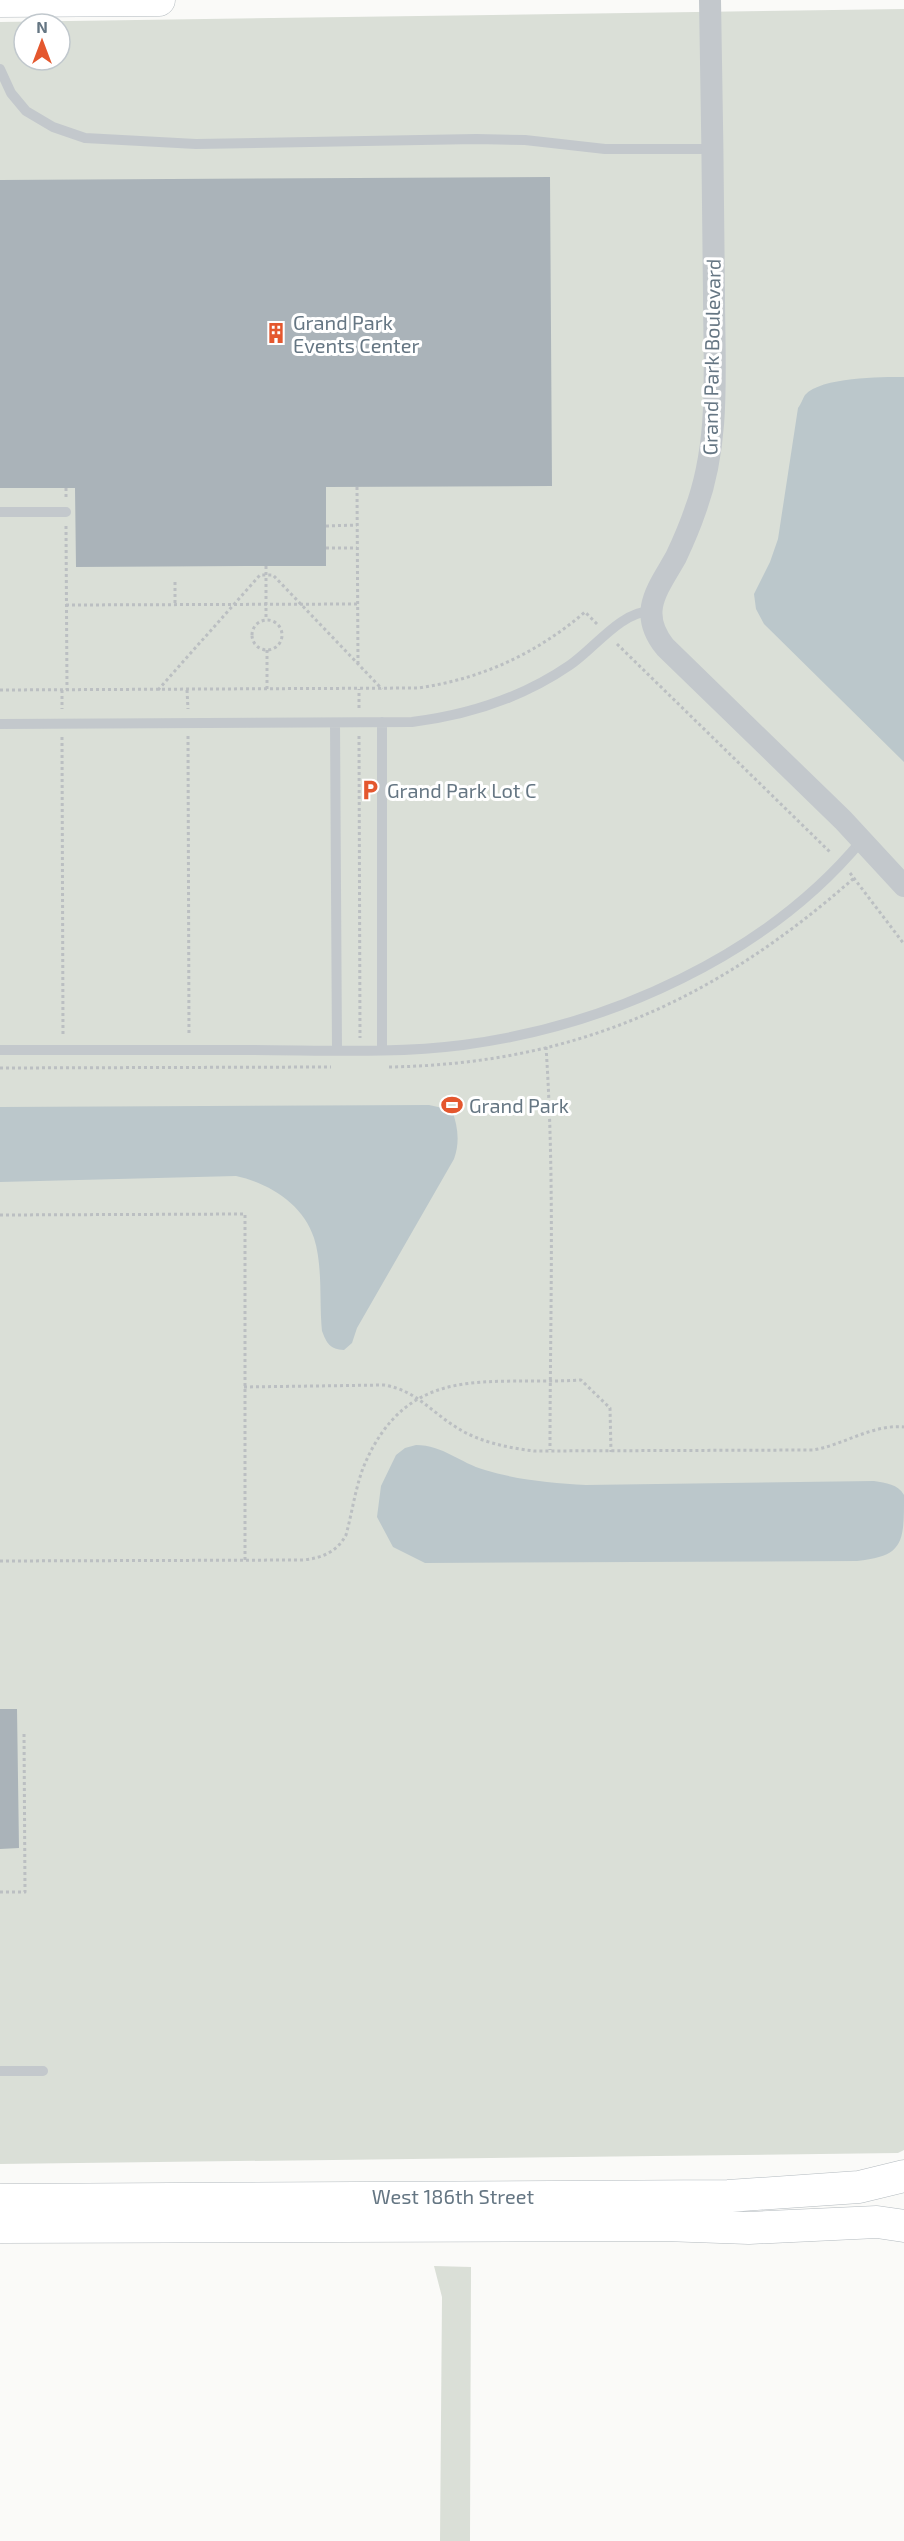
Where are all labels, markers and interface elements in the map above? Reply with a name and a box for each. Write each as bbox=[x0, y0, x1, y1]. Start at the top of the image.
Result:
north arrow bbox=[12, 12, 72, 72]
text: N bbox=[36, 17, 48, 36]
street label: Grand Park Boulevard bbox=[697, 258, 725, 456]
place label: Grand Park Events Center bbox=[293, 310, 419, 357]
building icon: Grand Park Events Center bbox=[264, 321, 288, 345]
parking icon: Grand Park Lot C bbox=[358, 778, 382, 802]
place label: Grand Park Lot C bbox=[387, 778, 536, 802]
sports icon: Grand Park bbox=[440, 1093, 464, 1117]
place label: Grand Park bbox=[469, 1093, 569, 1117]
street label: West 186th Street bbox=[372, 2184, 535, 2208]

